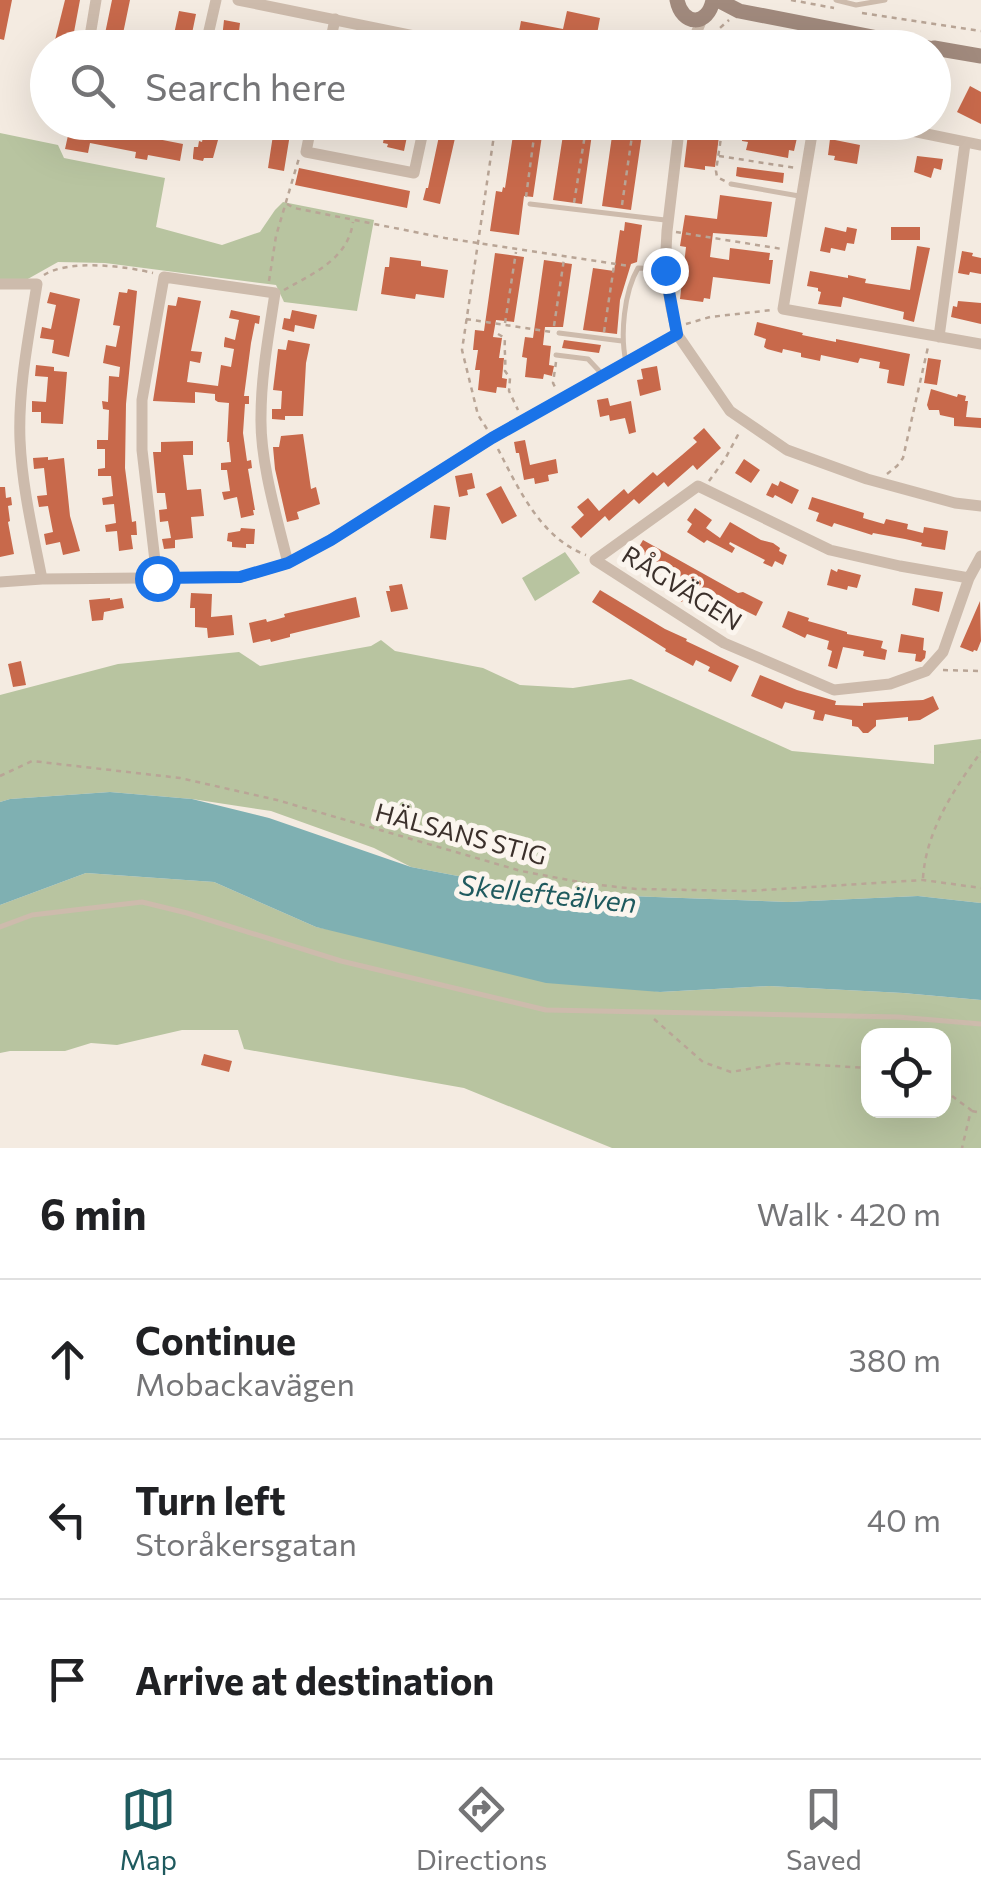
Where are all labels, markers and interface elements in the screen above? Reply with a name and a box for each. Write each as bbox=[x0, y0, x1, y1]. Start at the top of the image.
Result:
search box bbox=[30, 30, 951, 140]
icon: search bbox=[65, 58, 120, 113]
text: Search here bbox=[145, 62, 346, 109]
route end bbox=[643, 248, 689, 294]
street label: RÅGVÄGEN bbox=[617, 539, 748, 636]
route start bbox=[135, 556, 181, 602]
street label: HÄLSANS STIG bbox=[372, 796, 550, 870]
water label: Skellefteälven bbox=[458, 867, 638, 919]
map controls bbox=[861, 1028, 951, 1118]
button: locate bbox=[861, 1028, 951, 1118]
text: 6 min bbox=[40, 1187, 147, 1239]
text: Walk · 420 m bbox=[757, 1193, 941, 1233]
text: Continue bbox=[135, 1316, 296, 1363]
icon: ahead bbox=[40, 1332, 95, 1387]
text: 380 m bbox=[848, 1339, 941, 1379]
text: Mobackavägen bbox=[135, 1363, 355, 1403]
text: Turn left bbox=[135, 1476, 286, 1523]
icon: left bbox=[40, 1492, 95, 1547]
text: 40 m bbox=[867, 1499, 941, 1539]
text: Storåkersgatan bbox=[135, 1523, 357, 1563]
icon: arrive bbox=[40, 1652, 95, 1707]
text: Arrive at destination bbox=[135, 1656, 494, 1703]
tab: Map bbox=[119, 1782, 177, 1876]
tab: Directions bbox=[416, 1782, 547, 1876]
tab: Saved bbox=[786, 1782, 862, 1876]

